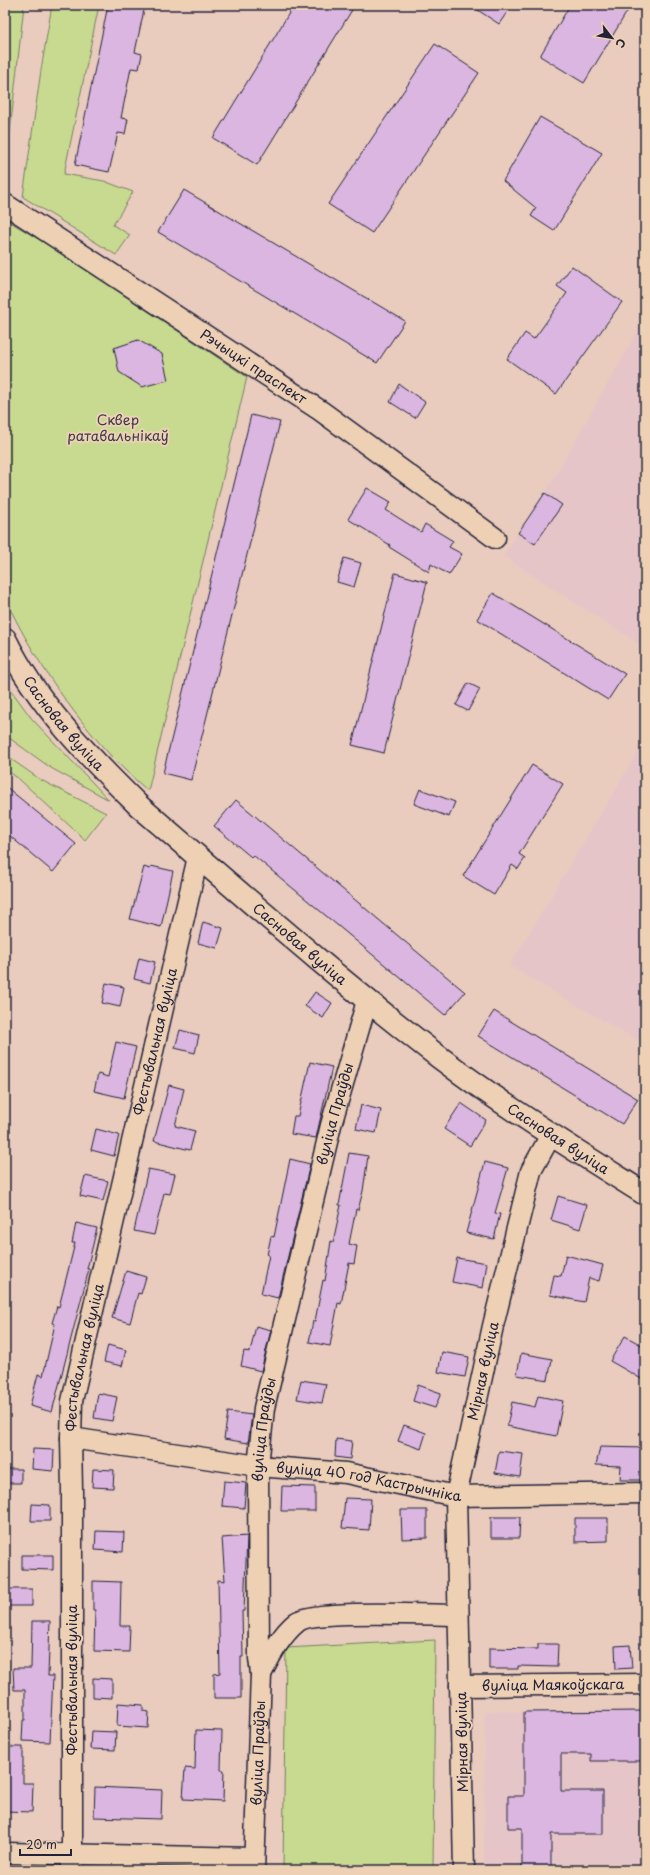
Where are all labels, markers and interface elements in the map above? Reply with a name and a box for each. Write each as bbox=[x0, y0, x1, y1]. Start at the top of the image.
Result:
north arrow bbox=[592, 18, 632, 58]
text: С bbox=[612, 35, 630, 51]
street label: Рэчыцкі праспект bbox=[196, 324, 311, 409]
park label: Сквер ратавальнікаў bbox=[67, 409, 169, 446]
street label: Сасновая вуліца bbox=[19, 671, 110, 775]
street label: Сасновая вуліца bbox=[248, 898, 352, 990]
street label: Фестывальная вуліца bbox=[128, 965, 182, 1117]
street label: вуліца Праўды bbox=[311, 1060, 358, 1167]
street label: Сасновая вуліца bbox=[503, 1098, 614, 1179]
street label: Фестывальная вуліца bbox=[60, 1281, 109, 1432]
street label: Мірная вуліца bbox=[462, 1319, 504, 1422]
street label: вуліца Праўды bbox=[247, 1375, 281, 1482]
street label: вуліца 40 год Кастрычніка bbox=[275, 1456, 462, 1506]
street label: Фестывальная вуліца bbox=[61, 1604, 82, 1755]
street label: вуліца Маякоўскага bbox=[482, 1673, 625, 1696]
street label: Мірная вуліца bbox=[450, 1691, 473, 1792]
street label: вуліца Праўды bbox=[245, 1700, 270, 1806]
scale bar bbox=[20, 1831, 71, 1857]
text: 20 m bbox=[26, 1835, 57, 1853]

